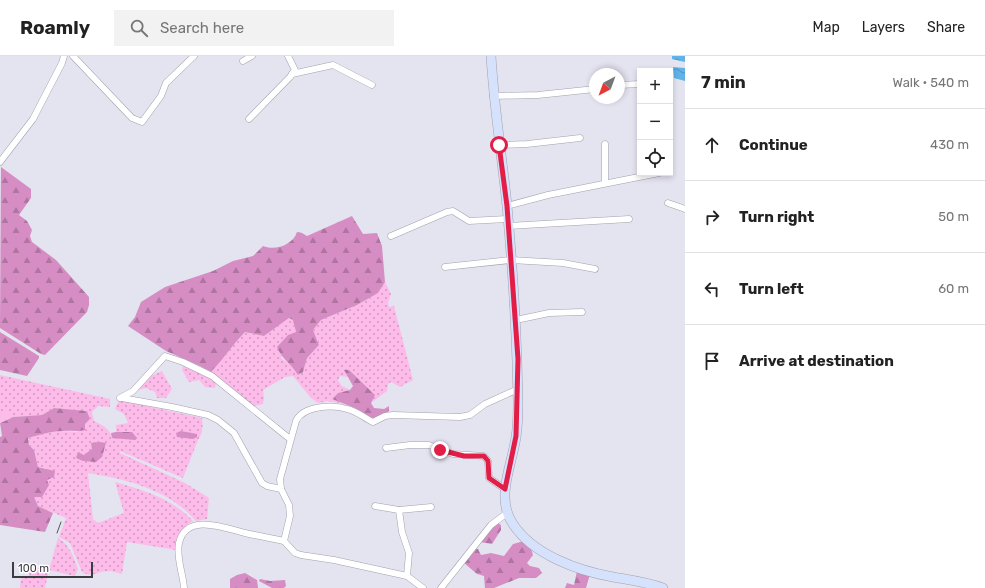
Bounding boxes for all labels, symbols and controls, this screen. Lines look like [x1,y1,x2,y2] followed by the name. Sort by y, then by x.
[114,10,394,46] search box
[20,16,90,39] text: Roamly
[128,17,150,39] icon: search
[160,19,244,37] text: Search here
[813,19,840,36] text: Map
[862,19,905,36] text: Layers
[927,19,965,36] text: Share
[589,68,625,104] north arrow
[637,68,673,176] map controls
[637,68,673,104] button: +
[701,72,746,92] text: 7 min
[893,75,969,90] text: Walk · 540 m
[637,104,673,140] button: −
[701,134,723,156] icon: ahead
[490,136,508,154] route start
[739,136,808,154] text: Continue
[930,137,969,152] text: 430 m
[637,140,673,176] button: locate
[701,206,723,228] icon: right
[739,208,814,226] text: Turn right
[938,209,969,224] text: 50 m
[701,278,723,300] icon: left
[739,280,804,298] text: Turn left
[938,281,969,296] text: 60 m
[701,350,723,372] icon: arrive
[739,352,894,370] text: Arrive at destination
[431,441,449,459] route end
[12,560,93,579] scale bar
[18,562,49,575] text: 100 m

